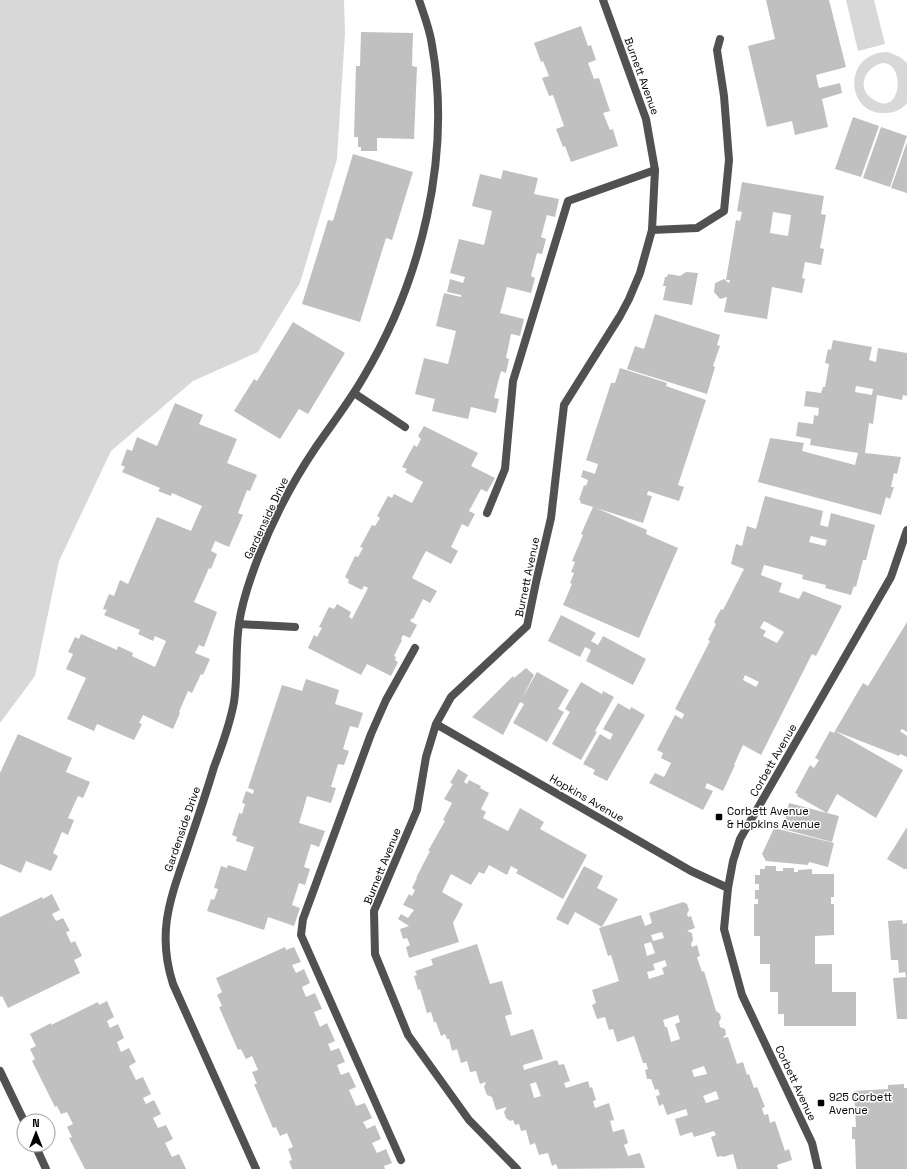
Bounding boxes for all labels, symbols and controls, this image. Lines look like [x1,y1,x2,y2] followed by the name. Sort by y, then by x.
[621,35,663,117] street label: Burnett Avenue
[241,475,291,561] street label: Gardenside Drive
[512,536,542,618] street label: Burnett Avenue
[747,721,799,799] street label: Corbett Avenue
[547,771,627,825] street label: Hopkins Avenue
[161,785,203,873] street label: Gardenside Drive
[727,804,820,831] place label: Corbett Avenue & Hopkins Avenue
[714,812,724,822] marker: Corbett Avenue & Hopkins Avenue
[360,826,404,906] street label: Burnett Avenue
[772,1043,820,1123] street label: Corbett Avenue
[829,1090,892,1117] place label: 925 Corbett Avenue
[816,1098,826,1108] marker: 925 Corbett Avenue
[16,1113,56,1153] north arrow
[32,1116,40,1130] text: N

